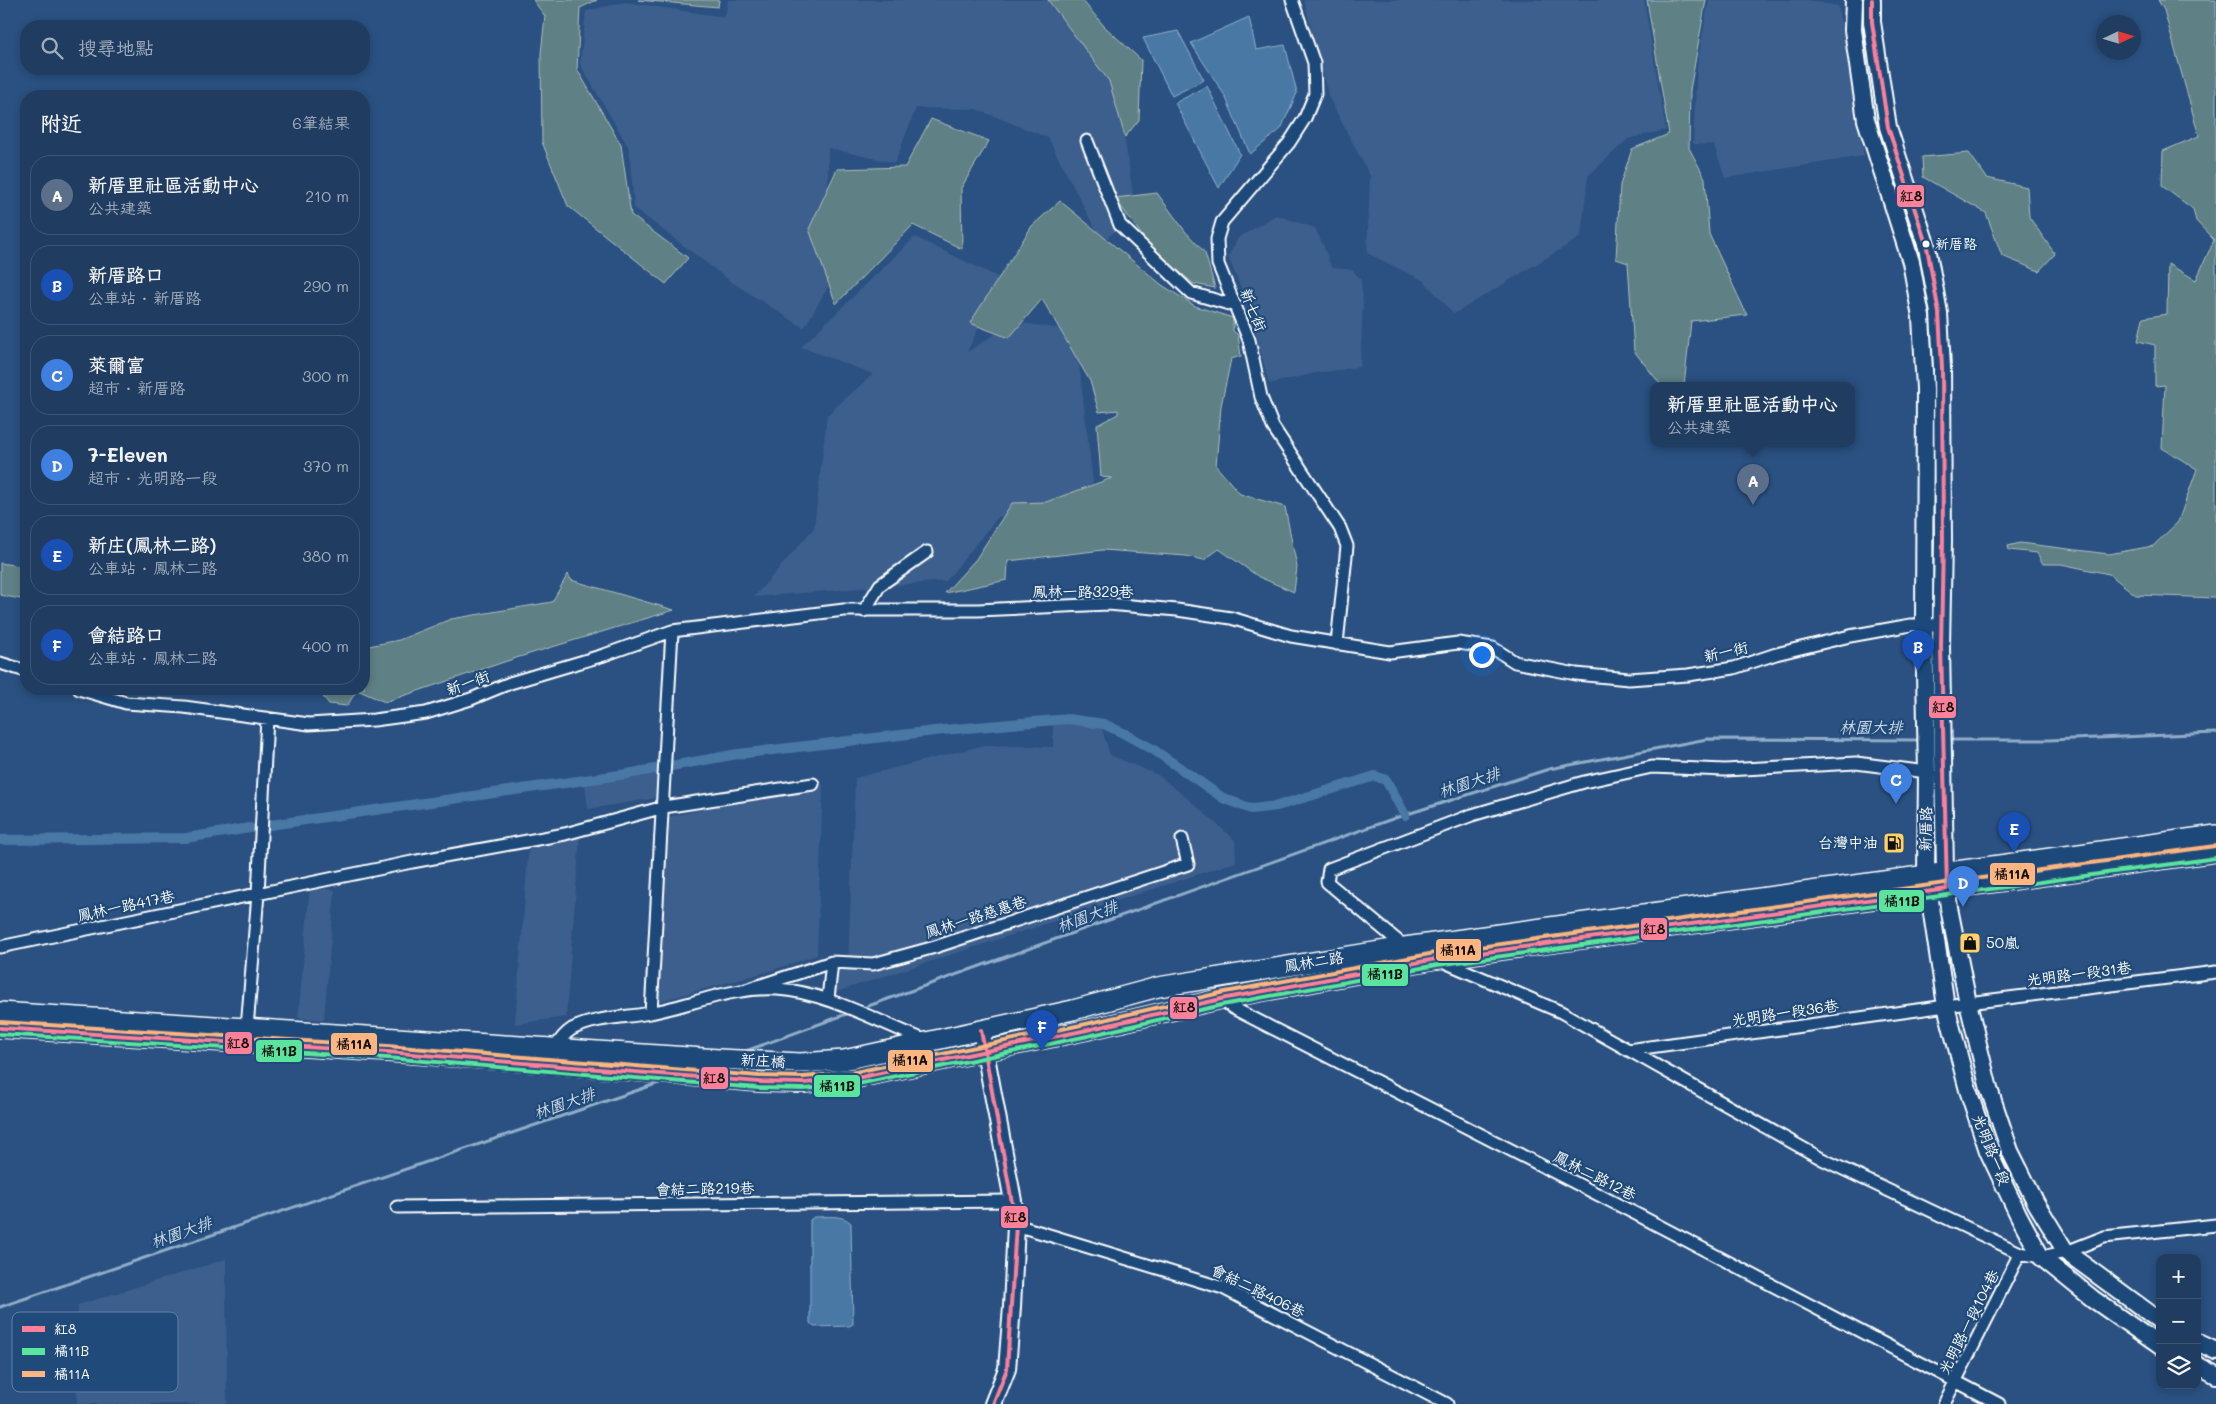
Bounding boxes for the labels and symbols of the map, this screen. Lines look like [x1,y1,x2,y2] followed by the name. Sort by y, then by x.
[2096,15,2141,60] north arrow
[1896,184,1925,208] line badge: 紅8
[1900,186,1923,205] text: 紅8
[1935,234,1977,253] place label: 新厝路
[1921,239,1931,249] marker: 新厝路
[1236,285,1272,334] street label: 新七街
[1737,464,1769,505] pin: A
[1032,581,1134,601] street label: 鳳林一路329巷
[1902,630,1934,671] pin: B
[1702,636,1750,666] street label: 新一街
[1469,642,1495,668] your location
[443,665,492,699] street label: 新一街
[1928,695,1957,719] line badge: 紅8
[1932,697,1955,716] text: 紅8
[1839,716,1905,737] water label: 林園大排
[1435,761,1504,801] water label: 林園大排
[1880,763,1912,804] pin: C
[1915,806,1935,852] street label: 新厝路
[1998,812,2030,853] pin: E
[1882,831,1906,855] fuel station icon: 台灣中油
[1818,832,1878,852] place label: 台灣中油
[1989,862,2036,886] line badge: 橘11A
[1994,864,2030,883] text: 橘11A
[1947,866,1979,907] pin: D
[75,885,176,925] street label: 鳳林一路417巷
[1878,889,1925,913] line badge: 橘11B
[923,890,1029,942] street label: 鳳林一路慈惠巷
[1884,891,1920,910] text: 橘11B
[1053,894,1122,936] water label: 林園大排
[1640,917,1668,941] line badge: 紅8
[1643,919,1666,938] text: 紅8
[1958,931,1982,955] shop icon: 50嵐
[1986,932,2019,952] place label: 50嵐
[1435,938,1482,962] line badge: 橘11A
[1440,940,1476,959] text: 橘11A
[1283,946,1345,976] street label: 鳳林二路
[2025,957,2132,989] street label: 光明路一段31巷
[1361,963,1409,987] line badge: 橘11B
[1367,964,1403,983] text: 橘11B
[1730,995,1840,1029] street label: 光明路一段36巷
[1169,996,1198,1020] line badge: 紅8
[1173,997,1196,1016] text: 紅8
[1026,1010,1058,1051] pin: F
[224,1031,253,1055] line badge: 紅8
[330,1032,378,1056] line badge: 橘11A
[227,1033,250,1052] text: 紅8
[336,1034,372,1053] text: 橘11A
[255,1039,303,1063] line badge: 橘11B
[261,1041,297,1060] text: 橘11B
[740,1049,786,1071] street label: 新庄橋
[887,1049,934,1073] line badge: 橘11A
[892,1050,928,1069] text: 橘11A
[700,1066,729,1090] line badge: 紅8
[703,1068,726,1087] text: 紅8
[813,1074,861,1098] line badge: 橘11B
[819,1076,855,1095] text: 橘11B
[530,1082,599,1123] water label: 林園大排
[1969,1111,2015,1188] street label: 光明路一段
[1551,1146,1640,1204] street label: 鳳林二路12巷
[655,1177,755,1199] street label: 會結二路219巷
[1000,1205,1029,1229] line badge: 紅8
[1004,1207,1027,1226] text: 紅8
[147,1211,216,1252] water label: 林園大排
[1208,1259,1309,1321] street label: 會結二路406巷
[1933,1266,2003,1377] street label: 光明路一段104巷
[12,1312,178,1392] legend
[54,1319,76,1338] text: 紅8
[54,1341,89,1360] text: 橘11B
[54,1364,90,1383] text: 橘11A

